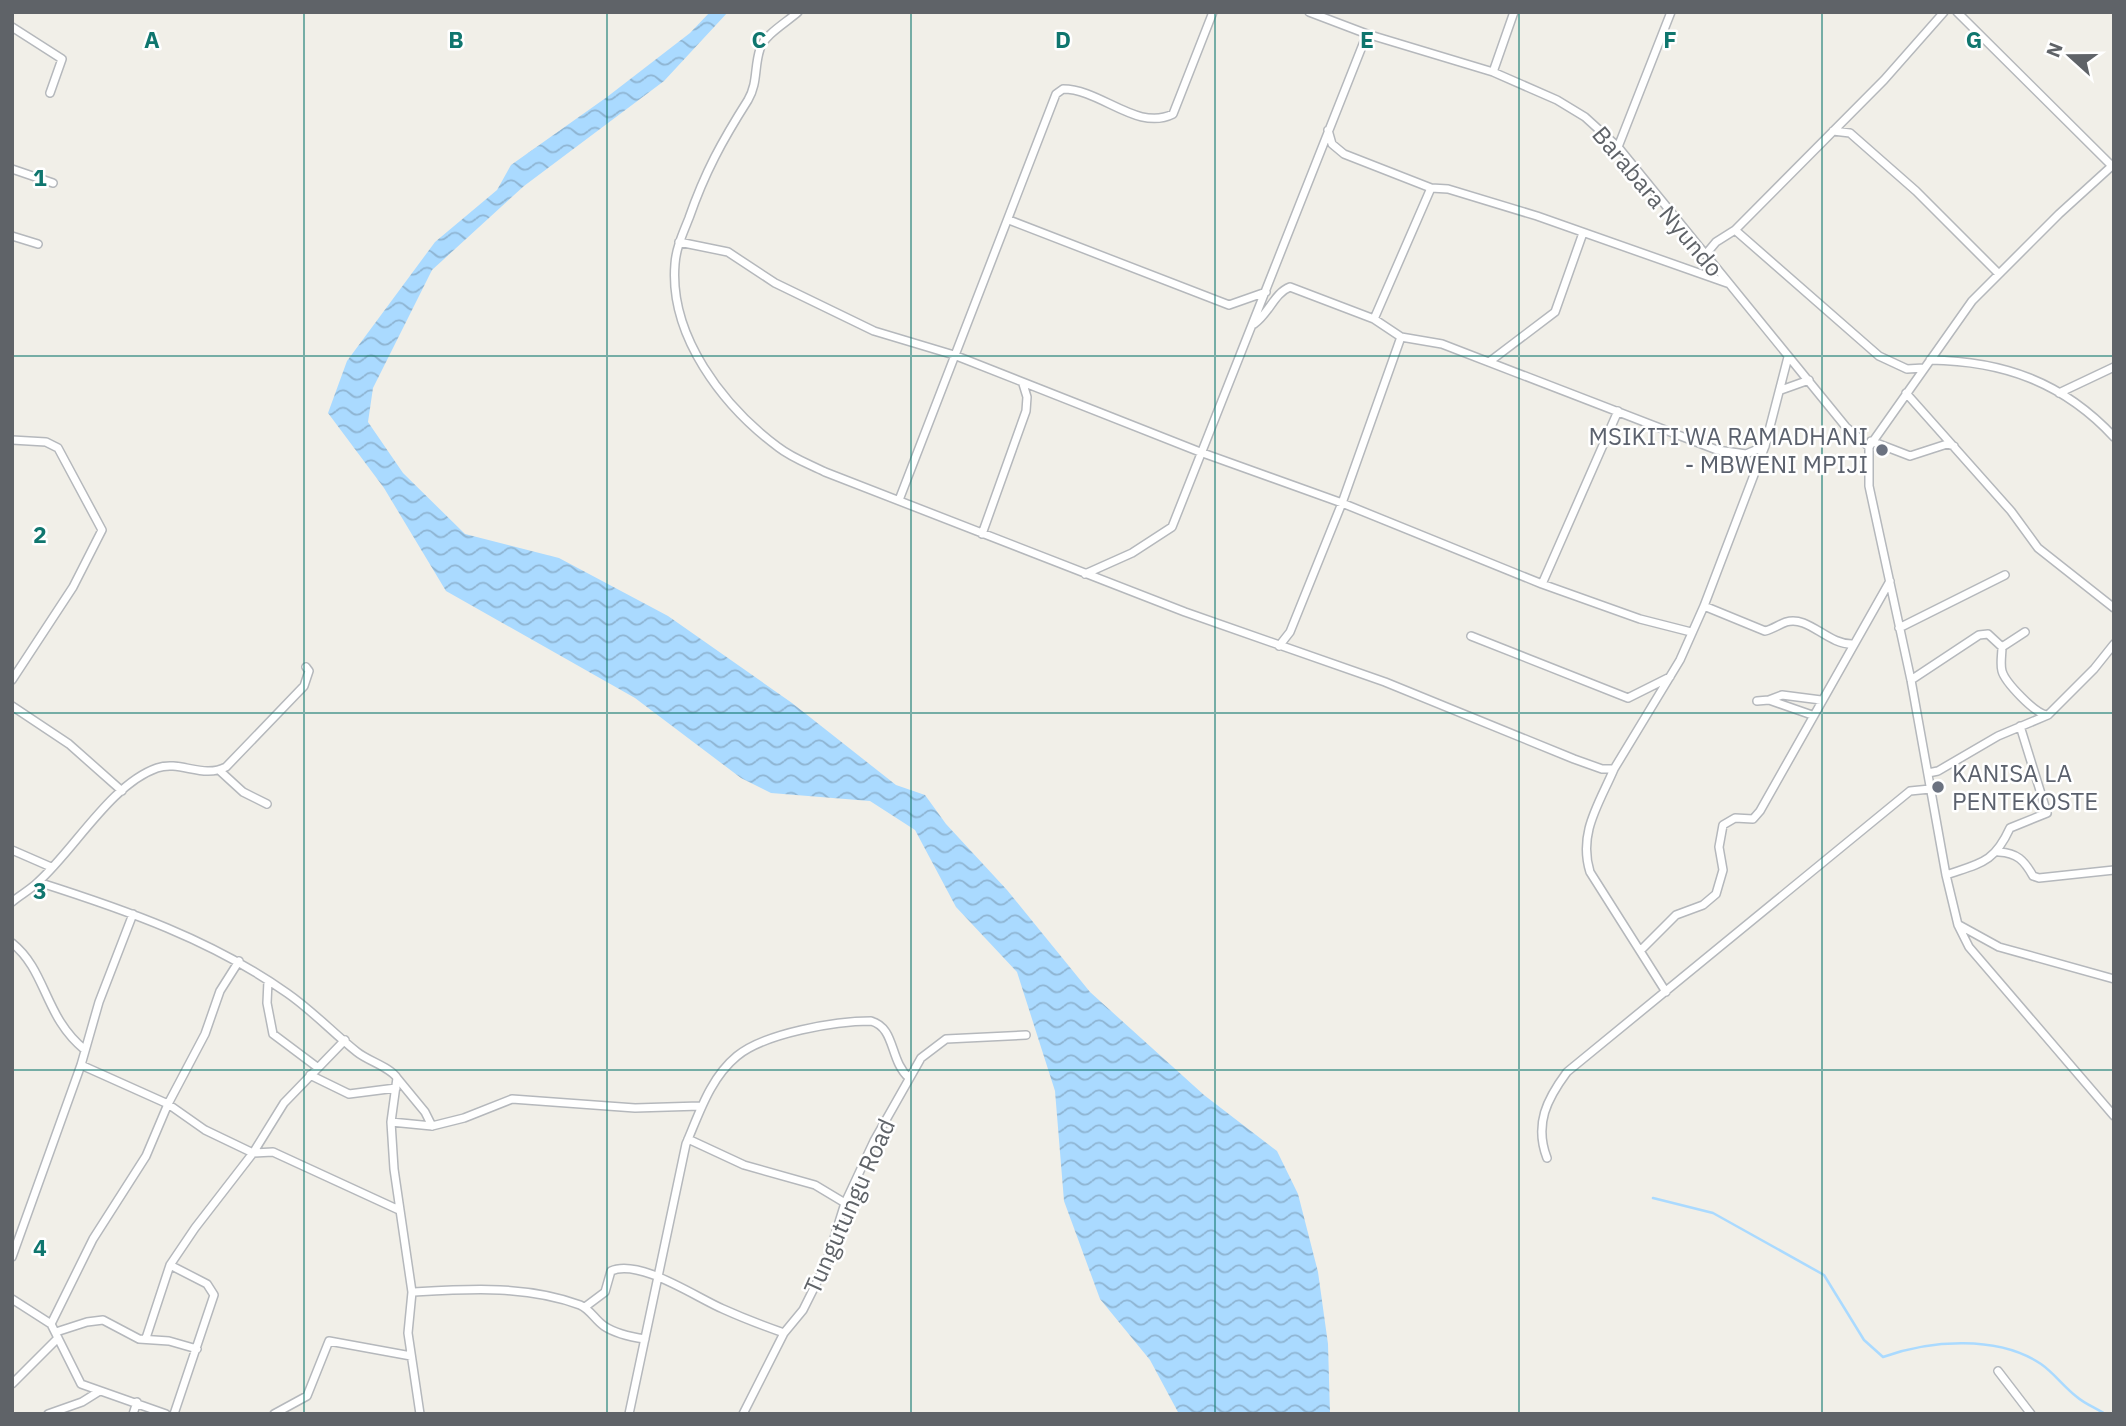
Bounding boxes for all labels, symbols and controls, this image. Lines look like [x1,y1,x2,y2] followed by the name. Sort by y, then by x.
[2035,21,2105,91] north arrow
[144,24,160,54] text: A
[448,24,464,54] text: B
[752,24,767,54] text: C
[1055,24,1071,54] text: D
[1360,24,1374,54] text: E
[1663,24,1677,54] text: F
[1966,24,1982,54] text: G
[2040,39,2068,61] text: N
[1585,119,1731,283] street label: Barabara Nyundo
[33,162,47,192] text: 1
[1589,420,1868,480] place label: MSIKITI WA RAMADHANI - MBWENI MPIJI
[1874,442,1890,458] marker: MSIKITI WA RAMADHANI - MBWENI MPIJI
[33,519,47,549] text: 2
[1952,757,2098,817] place label: KANISA LA PENTEKOSTE
[1930,779,1946,795] marker: KANISA LA PENTEKOSTE
[33,875,47,905] text: 3
[796,1113,902,1299] street label: Tungutungu Road
[33,1232,47,1262] text: 4

